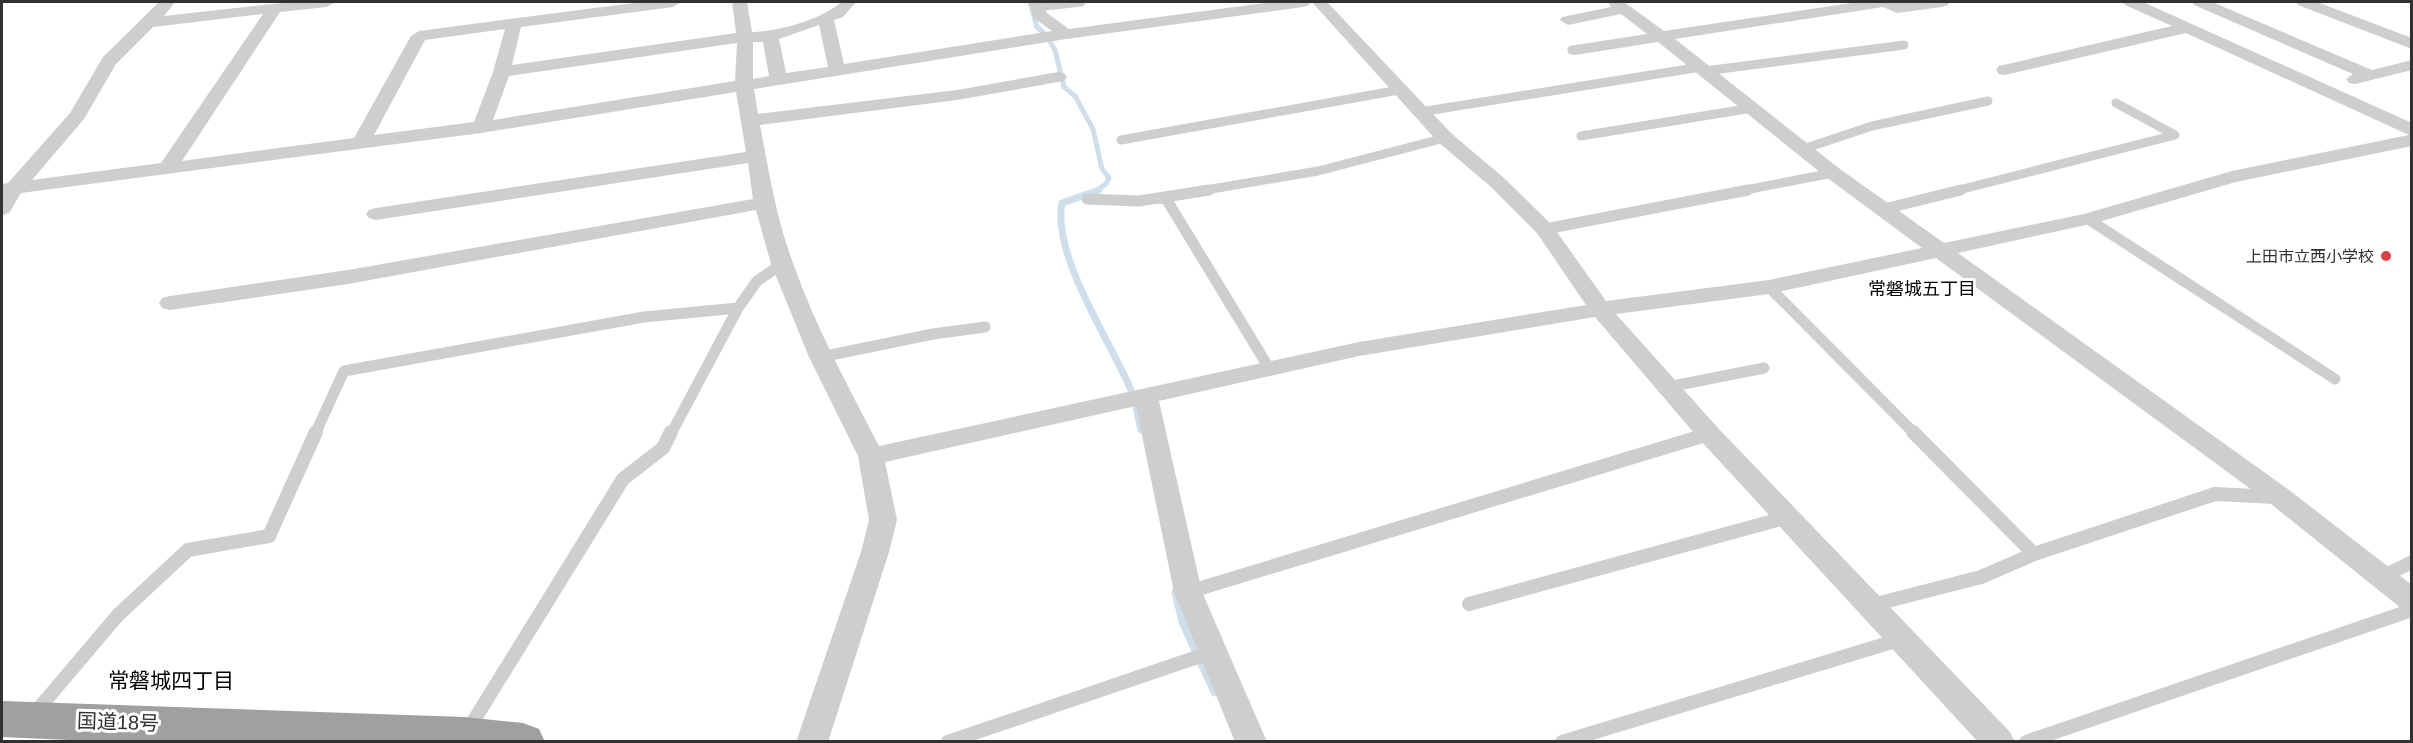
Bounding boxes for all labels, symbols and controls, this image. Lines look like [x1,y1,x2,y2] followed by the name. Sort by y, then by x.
[2246,248,2374,265] place label: 上田市立西小学校
[2379,249,2393,263] marker: 上田市立西小学校
[1868,279,1976,299] district label: 常磐城五丁目
[108,669,234,692] district label: 常磐城四丁目
[77,710,159,734] street label: 国道18号

